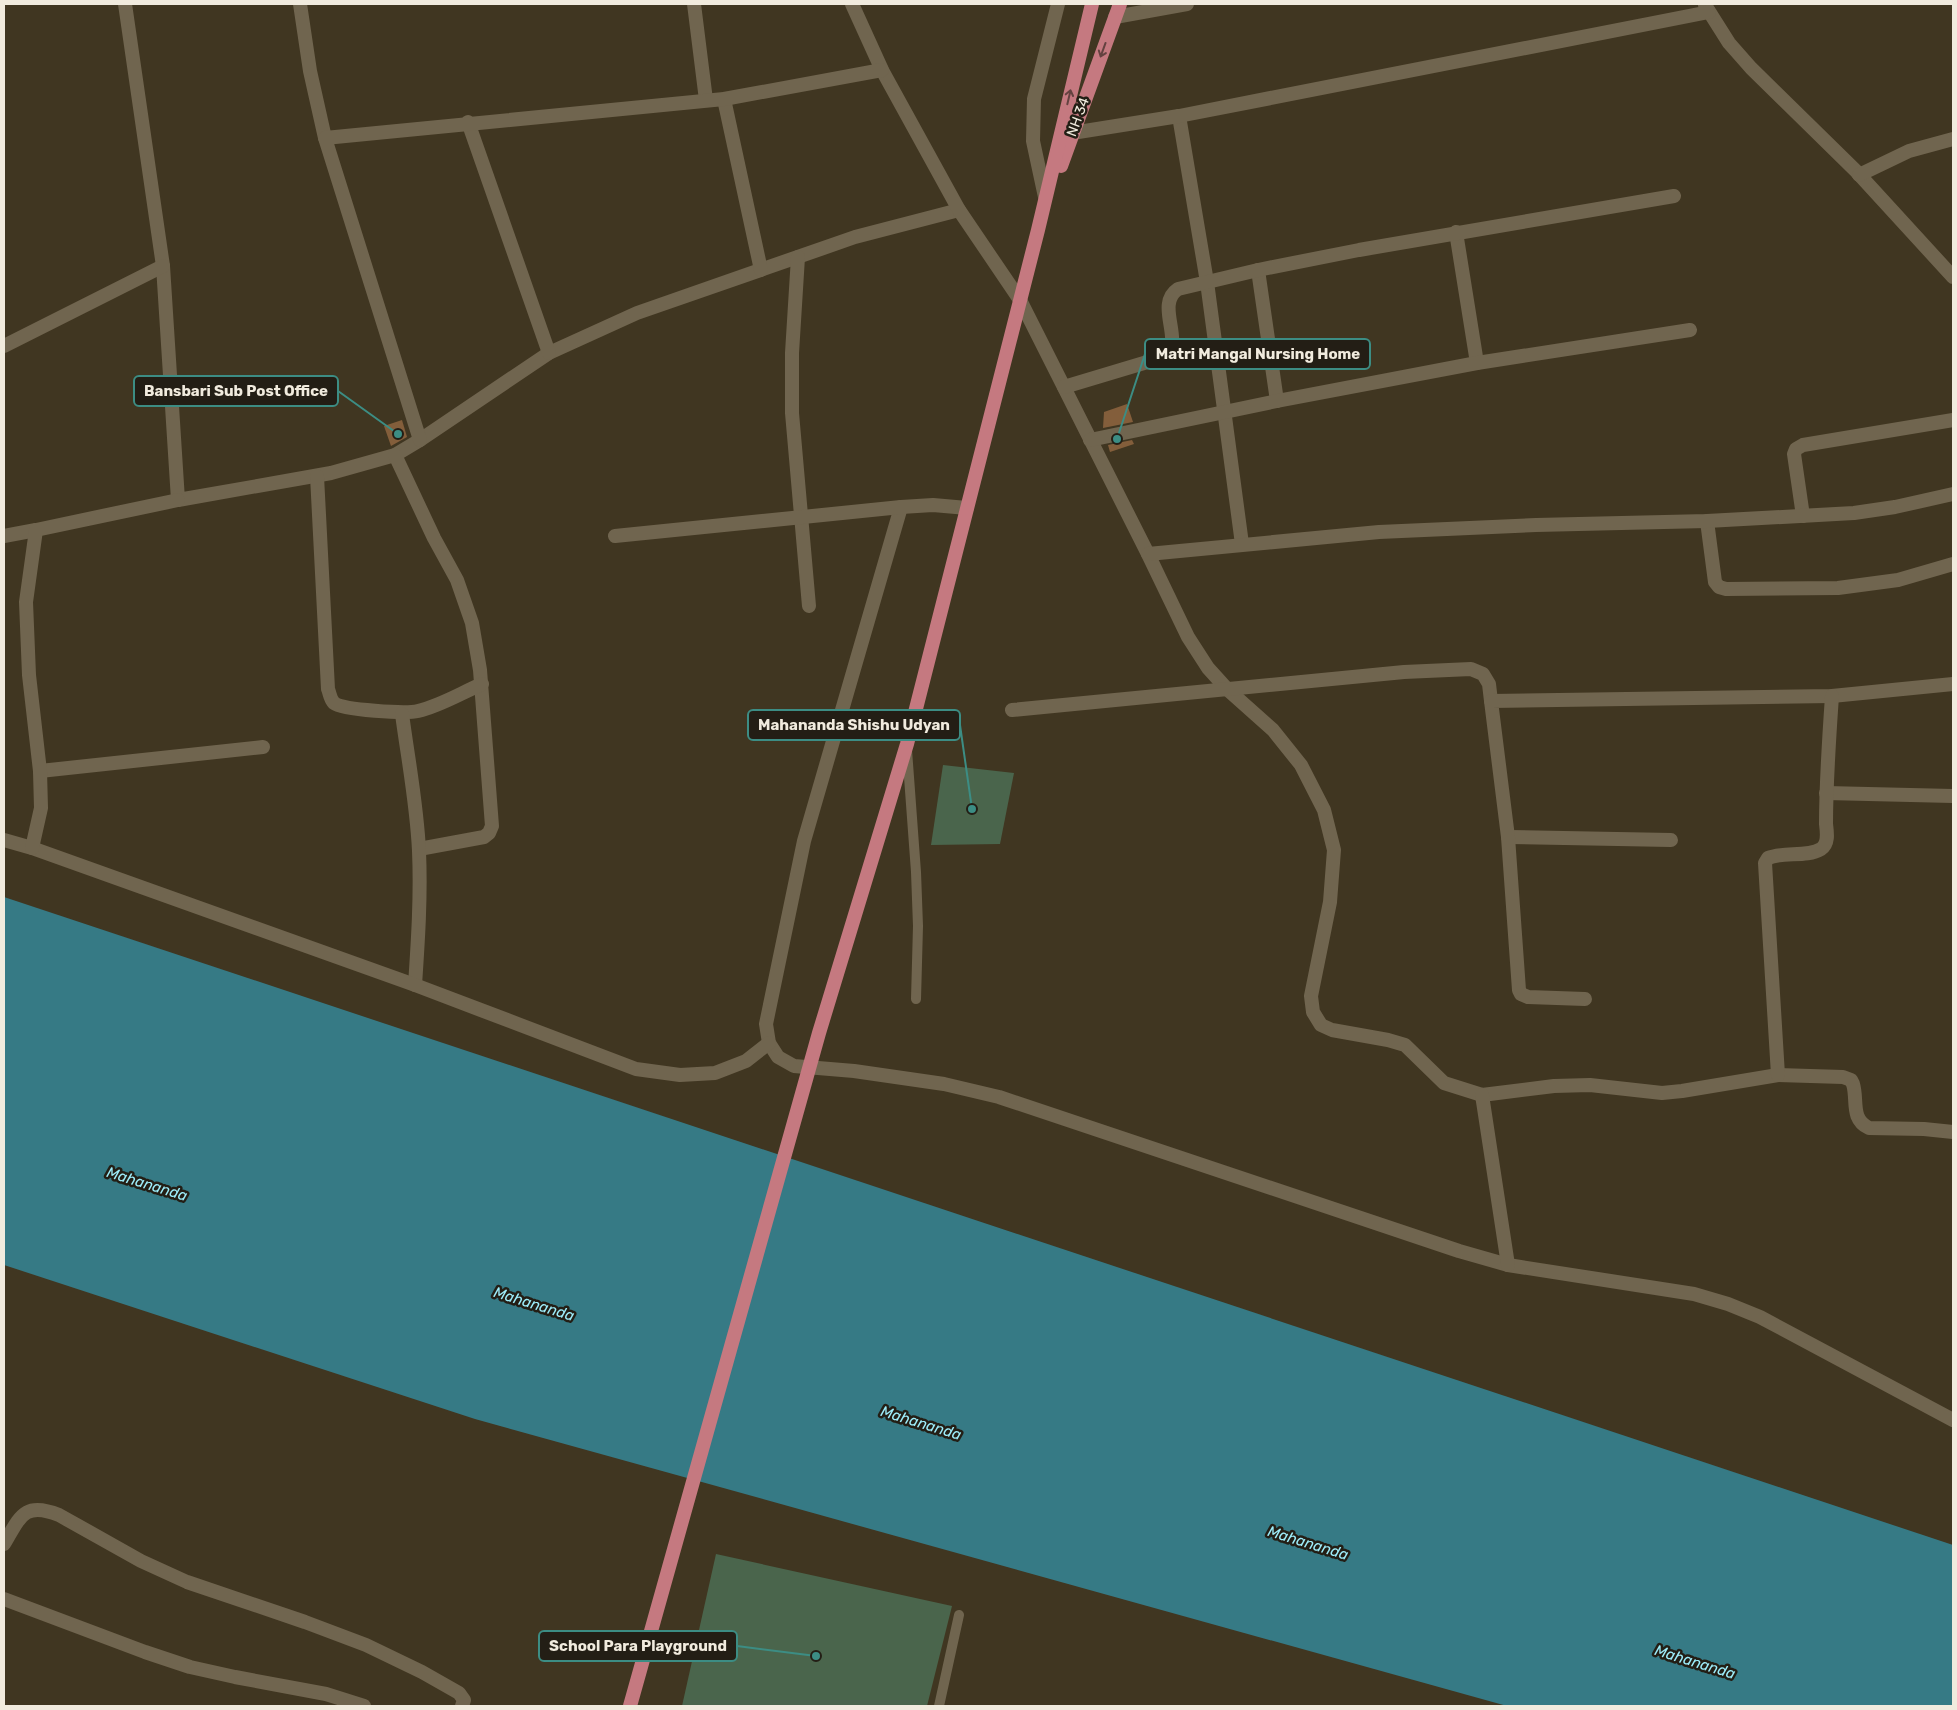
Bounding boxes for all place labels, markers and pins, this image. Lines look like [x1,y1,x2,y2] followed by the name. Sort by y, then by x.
[1145,339,1370,369] callout: Matri Mangal Nursing Home
[134,376,338,406] callout: Bansbari Sub Post Office
[748,710,960,740] callout: Mahananda Shishu Udyan
[539,1631,737,1661] callout: School Para Playground

